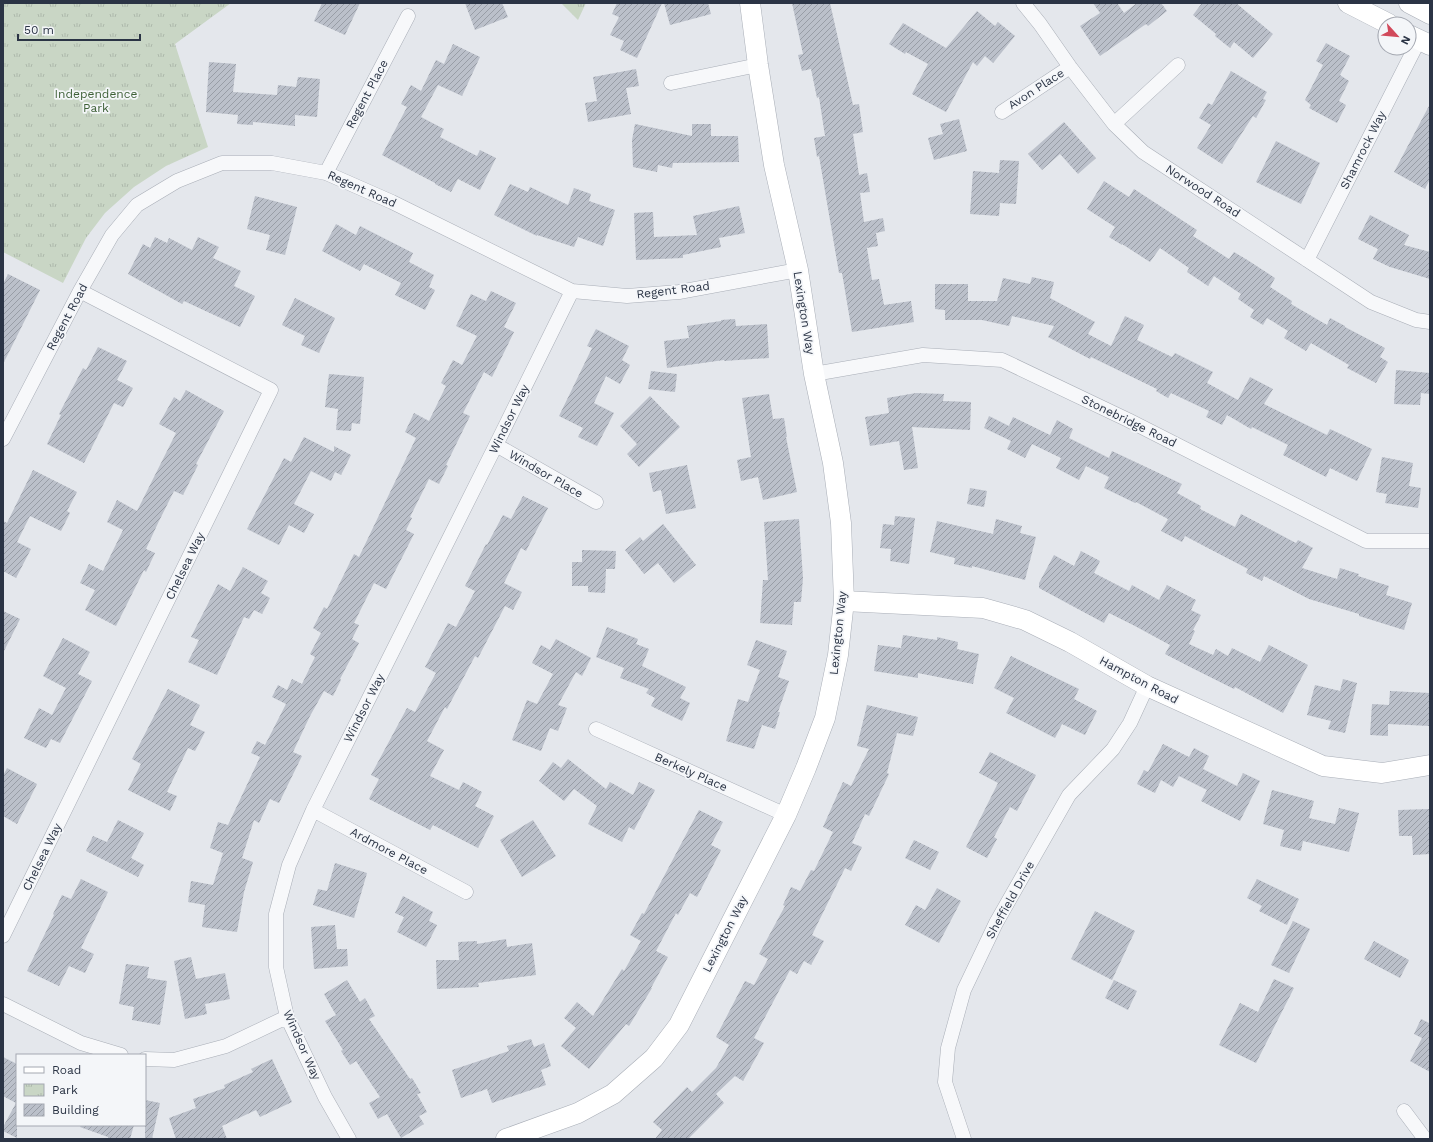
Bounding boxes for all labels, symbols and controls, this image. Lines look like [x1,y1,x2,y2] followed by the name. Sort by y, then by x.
[18,16,140,42] scale bar
[1377,16,1417,56] north arrow
[24,23,54,37] text: 50 m
[1398,34,1413,47] text: N
[343,57,391,131] street label: Regent Place
[1005,66,1067,112] street label: Avon Place
[55,87,137,115] park label: Independence Park
[1337,108,1389,191] street label: Shamrock Way
[1163,162,1243,220] street label: Norwood Road
[325,168,399,210] street label: Regent Road
[790,270,818,356] street label: Lexington Way
[636,279,710,301] street label: Regent Road
[44,281,90,353] street label: Regent Road
[486,381,532,456] street label: Windsor Way
[1079,392,1179,450] street label: Stonebridge Road
[506,447,586,501] street label: Windsor Place
[163,529,208,602] street label: Chelsea Way
[827,590,849,676] street label: Lexington Way
[1097,653,1181,707] street label: Hampton Road
[341,671,388,745] street label: Windsor Way
[653,750,730,794] street label: Berkely Place
[20,820,65,893] street label: Chelsea Way
[348,825,430,877] street label: Ardmore Place
[983,859,1037,941] street label: Sheffield Drive
[700,893,751,975] street label: Lexington Way
[280,1008,324,1083] street label: Windsor Way
[16,1054,146,1126] legend
[52,1063,81,1077] text: Road
[52,1083,78,1097] text: Park
[52,1103,99,1117] text: Building

